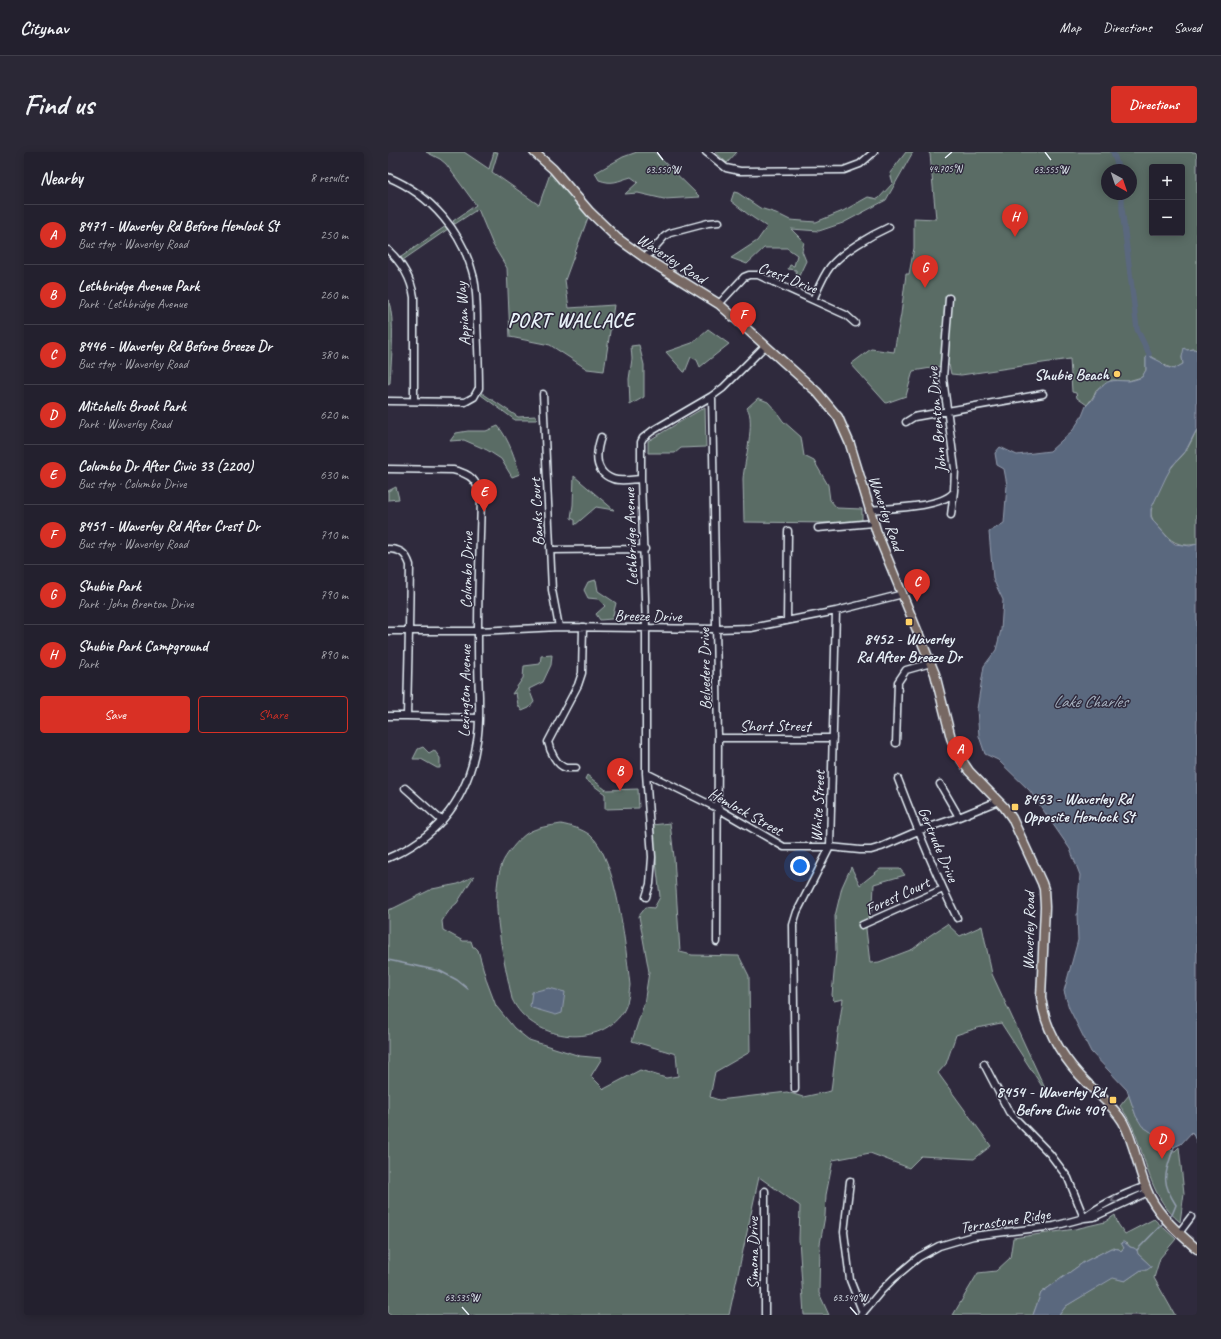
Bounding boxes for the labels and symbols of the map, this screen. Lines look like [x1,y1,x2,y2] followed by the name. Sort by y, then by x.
[928,162,964,175] text: 44.705°N
[646,163,682,176] text: 63.550°W
[1034,163,1070,176] text: 63.555°W
[1101,164,1137,200] north arrow
[1002,204,1028,237] pin: H
[633,229,712,290] street label: Waverley Road
[912,255,938,288] pin: G
[755,258,822,299] street label: Crest Drive
[451,280,475,347] street label: Appian Way
[730,302,756,335] pin: F
[508,308,637,333] district label: PORT WALLACE
[922,364,952,475] street label: John Brenton Drive
[1034,365,1110,385] place label: Shubie Beach
[1112,369,1122,379] marker: Shubie Beach
[864,473,909,556] street label: Waverley Road
[525,476,549,546] street label: Banks Court
[471,479,497,512] pin: E
[619,486,643,586] street label: Lethbridge Avenue
[456,530,478,609] street label: Columbo Drive
[904,569,930,602] pin: C
[614,605,684,627] street label: Breeze Drive
[904,617,914,627] marker: 8452 - Waverley Rd After Breeze Dr
[694,626,716,710] street label: Belvedere Drive
[856,629,964,667] place label: 8452 - Waverley Rd After Breeze Dr
[454,643,476,737] street label: Lexington Avenue
[1053,691,1130,712] water label: Lake Charles
[740,716,813,736] street label: Short Street
[947,736,973,769] pin: A
[607,758,633,791] pin: B
[806,768,830,842] street label: White Street
[705,783,788,841] street label: Hemlock Street
[1023,789,1137,827] place label: 8453 - Waverley Rd Opposite Hemlock St
[1010,802,1020,812] marker: 8453 - Waverley Rd Opposite Hemlock St
[913,804,964,887] street label: Gertrude Drive
[790,856,810,876] your location
[862,872,934,919] street label: Forest Court
[1018,889,1040,970] street label: Waverley Road
[996,1082,1108,1120] place label: 8454 - Waverley Rd Before Civic 409
[1108,1095,1118,1105] marker: 8454 - Waverley Rd Before Civic 409
[1149,1126,1175,1159] pin: D
[1110,1195,1118,1203] one-way arrow
[959,1204,1053,1238] street label: Terrastone Ridge
[743,1215,763,1289] street label: Simona Drive
[445,1291,481,1304] text: 63.535°W
[833,1291,869,1304] text: 63.540°W

